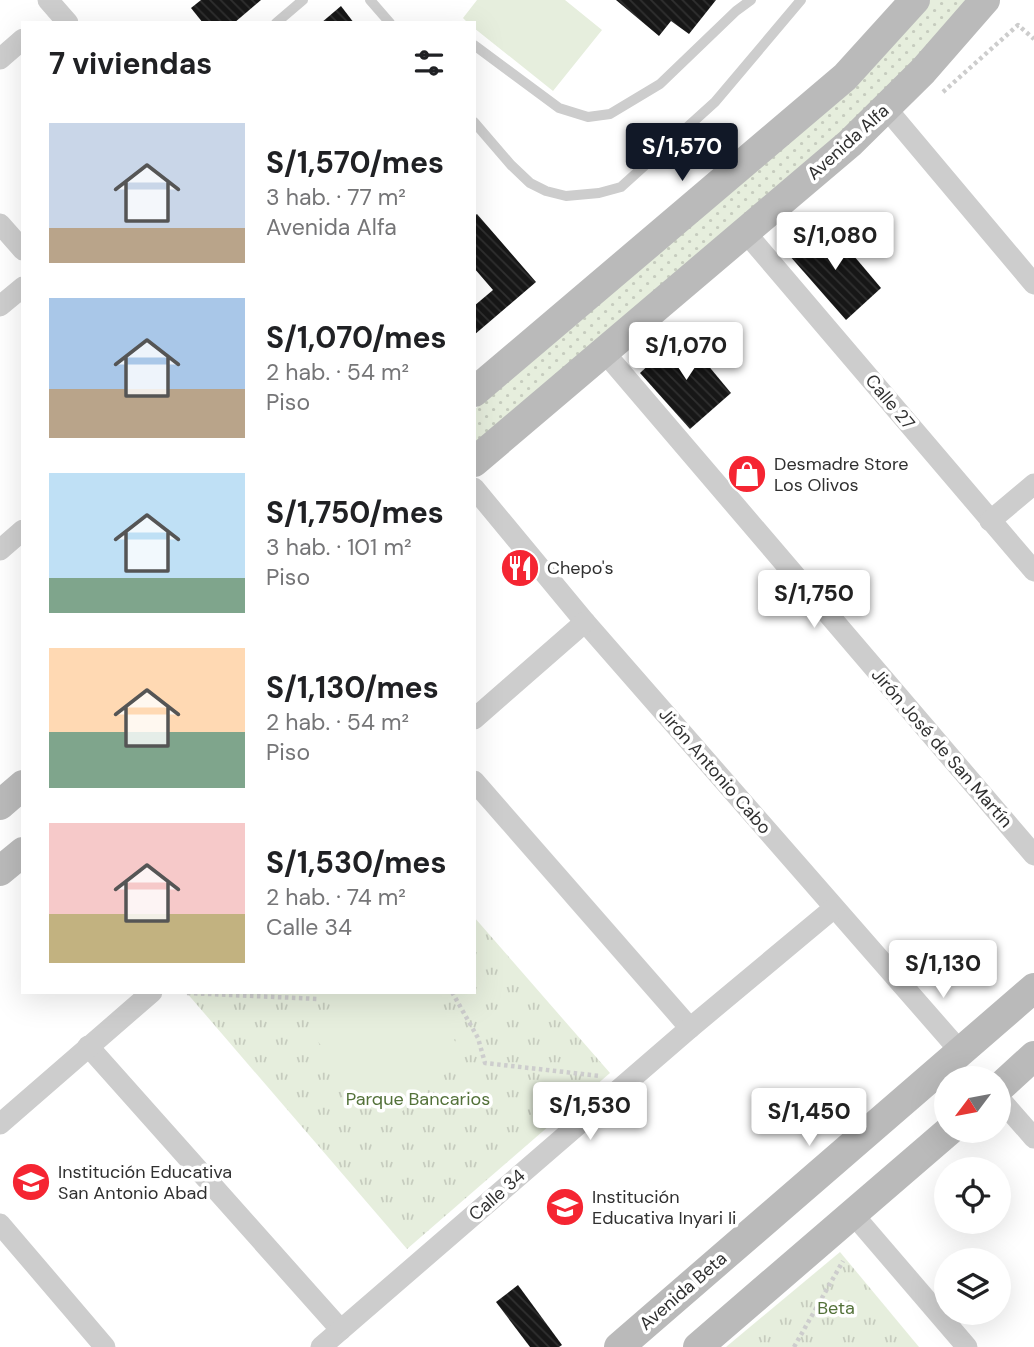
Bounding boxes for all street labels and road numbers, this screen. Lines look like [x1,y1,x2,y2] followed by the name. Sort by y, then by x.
[802,99,894,185] street label: Avenida Alfa
[860,369,920,435] street label: Calle 27
[866,663,1018,833] street label: Jirón José de San Martín
[653,703,777,839] street label: Jirón Antonio Cabo
[464,1164,530,1226] street label: Calle 34
[634,1246,732,1336] street label: Avenida Beta

